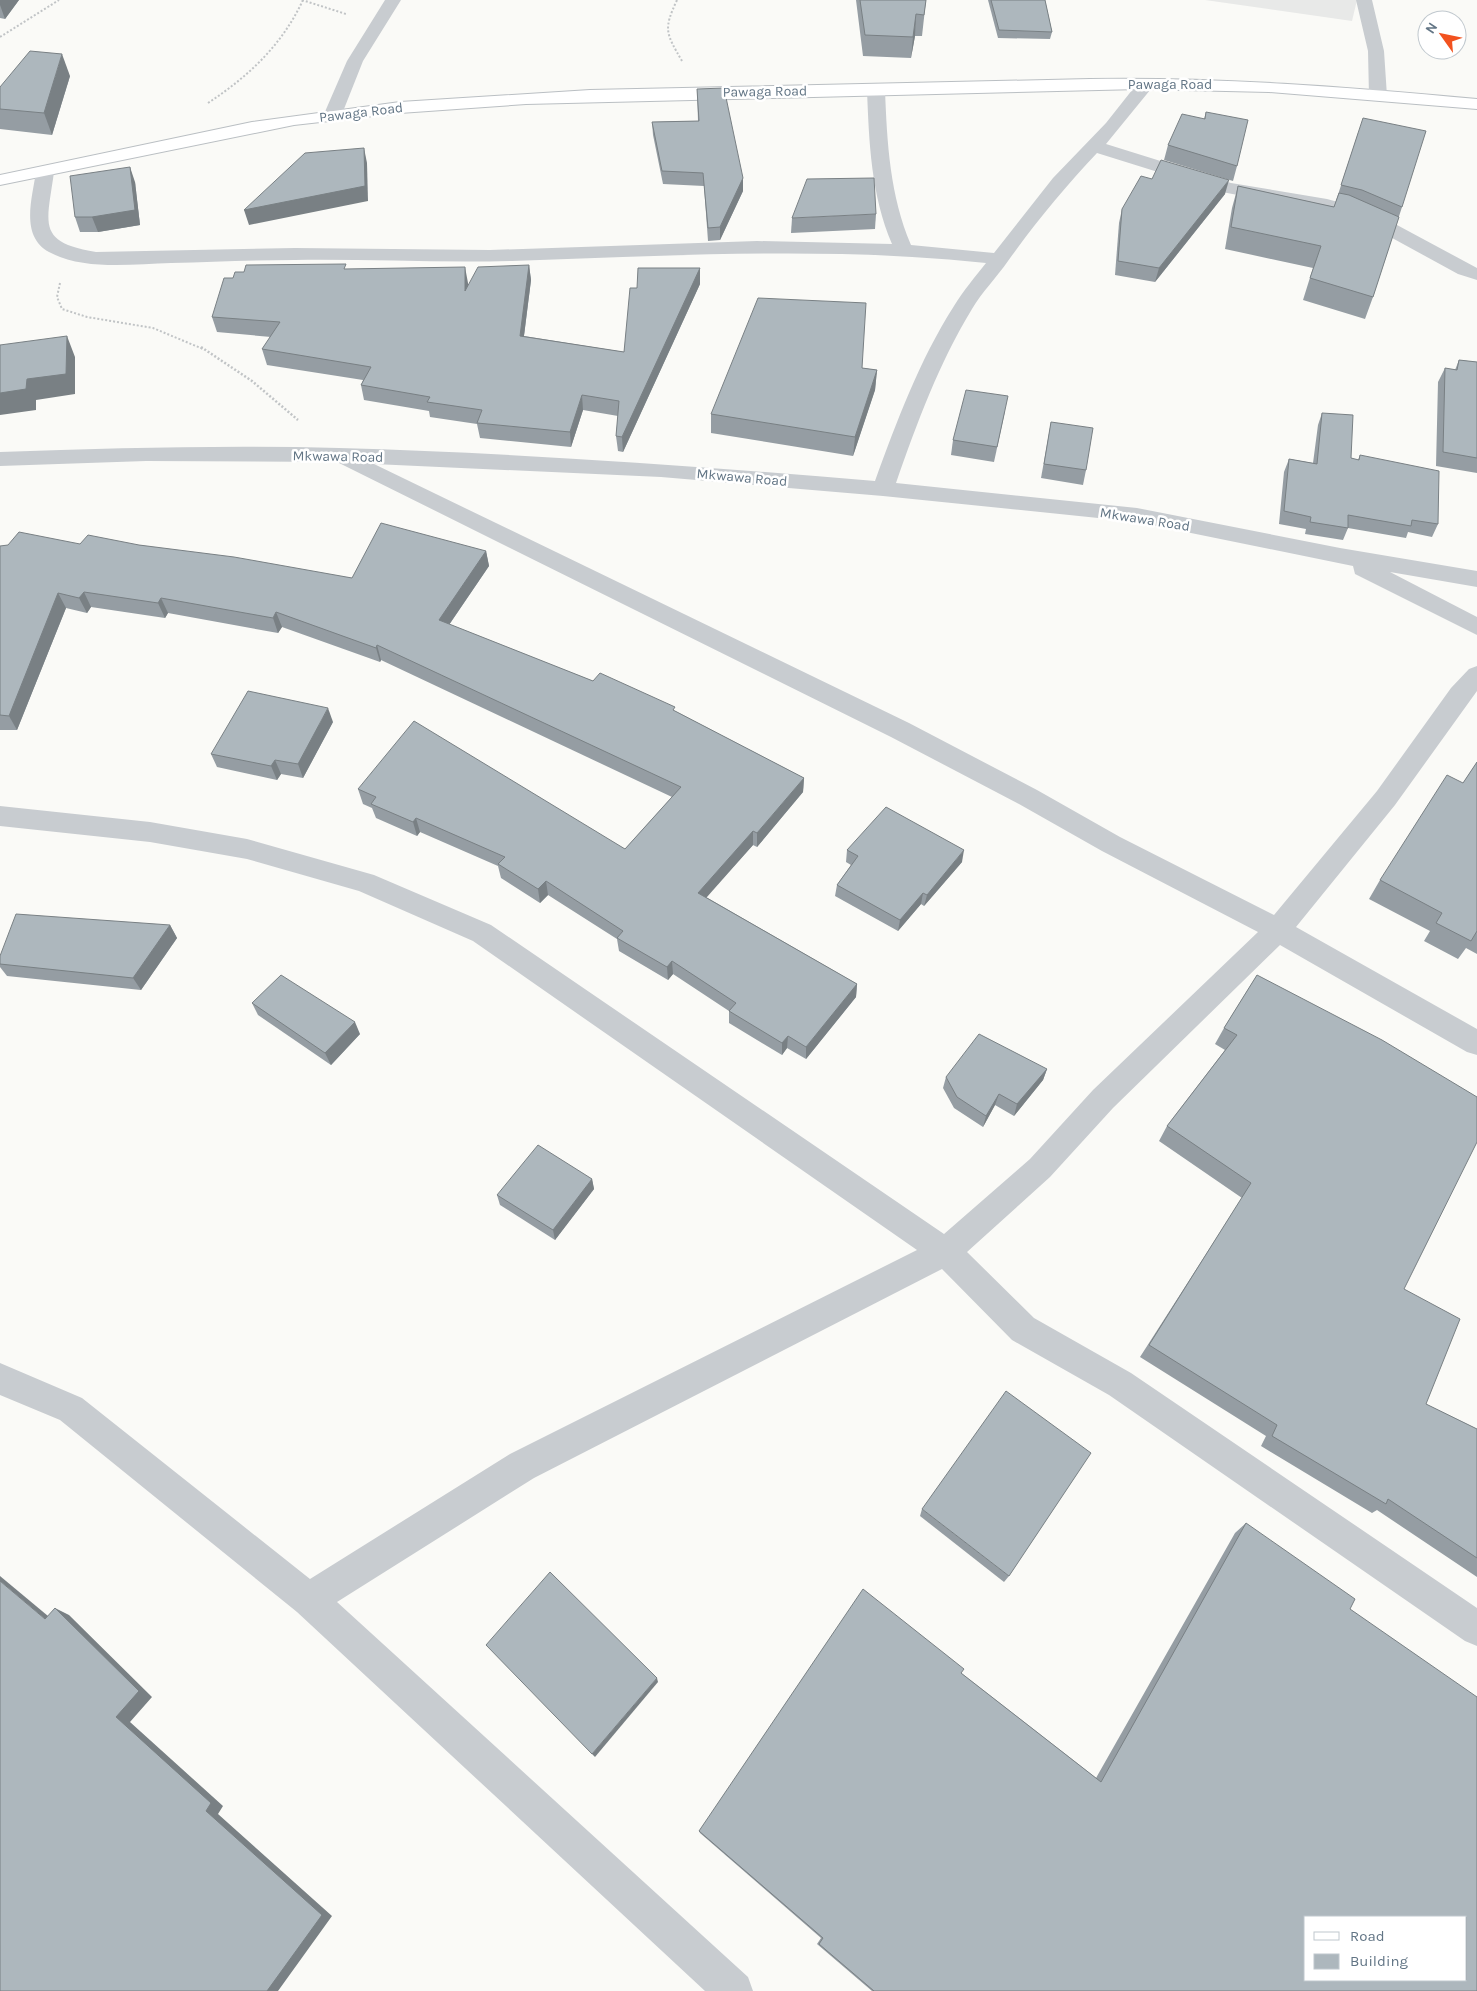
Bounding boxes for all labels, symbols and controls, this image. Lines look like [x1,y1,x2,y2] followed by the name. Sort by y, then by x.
[1417,10,1467,60] north arrow
[1422,19,1441,37] text: N
[1128,76,1212,93] street label: Pawaga Road
[723,82,807,101] street label: Pawaga Road
[318,99,404,126] street label: Pawaga Road
[292,447,384,466] street label: Mkwawa Road
[696,465,788,490] street label: Mkwawa Road
[1099,504,1191,535] street label: Mkwawa Road
[1304,1916,1467,1981] legend
[1350,1927,1385,1945] text: Road
[1350,1952,1408,1970] text: Building

